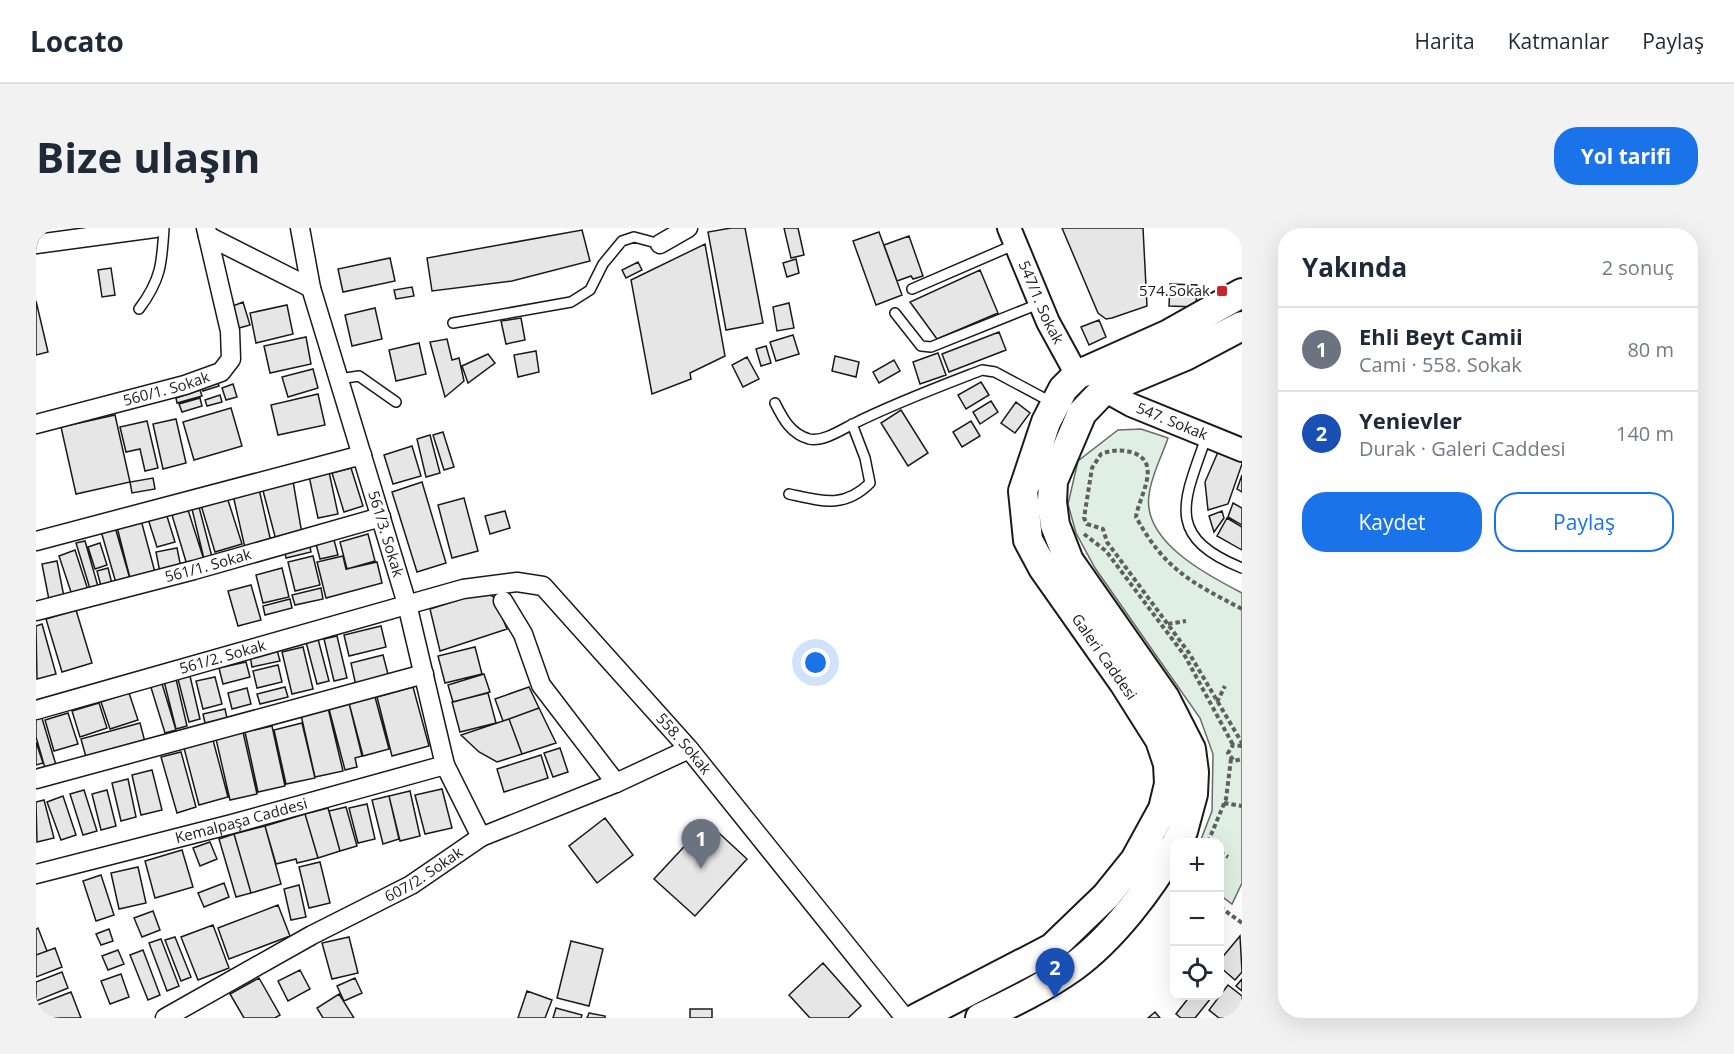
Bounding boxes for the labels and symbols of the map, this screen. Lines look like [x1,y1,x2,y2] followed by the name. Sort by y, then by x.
[1015,257,1069,347] street label: 547/1. Sokak
[1139,280,1210,300] place label: 574.Sokak
[1215,284,1229,298] marker: 574.Sokak
[121,366,212,410] street label: 560/1. Sokak
[1134,397,1211,444] street label: 547. Sokak
[364,488,409,579] street label: 561/3. Sokak
[162,543,254,586] street label: 561/1. Sokak
[1068,609,1142,703] street label: Galeri Caddesi
[177,634,268,678] street label: 561/2. Sokak
[801,648,830,677] your location
[652,708,716,778] street label: 558. Sokak
[173,793,309,847] street label: Kemalpaşa Caddesi
[682,820,720,869] pin: 1
[381,841,466,906] street label: 607/2. Sokak
[1036,948,1074,998] pin: 2

